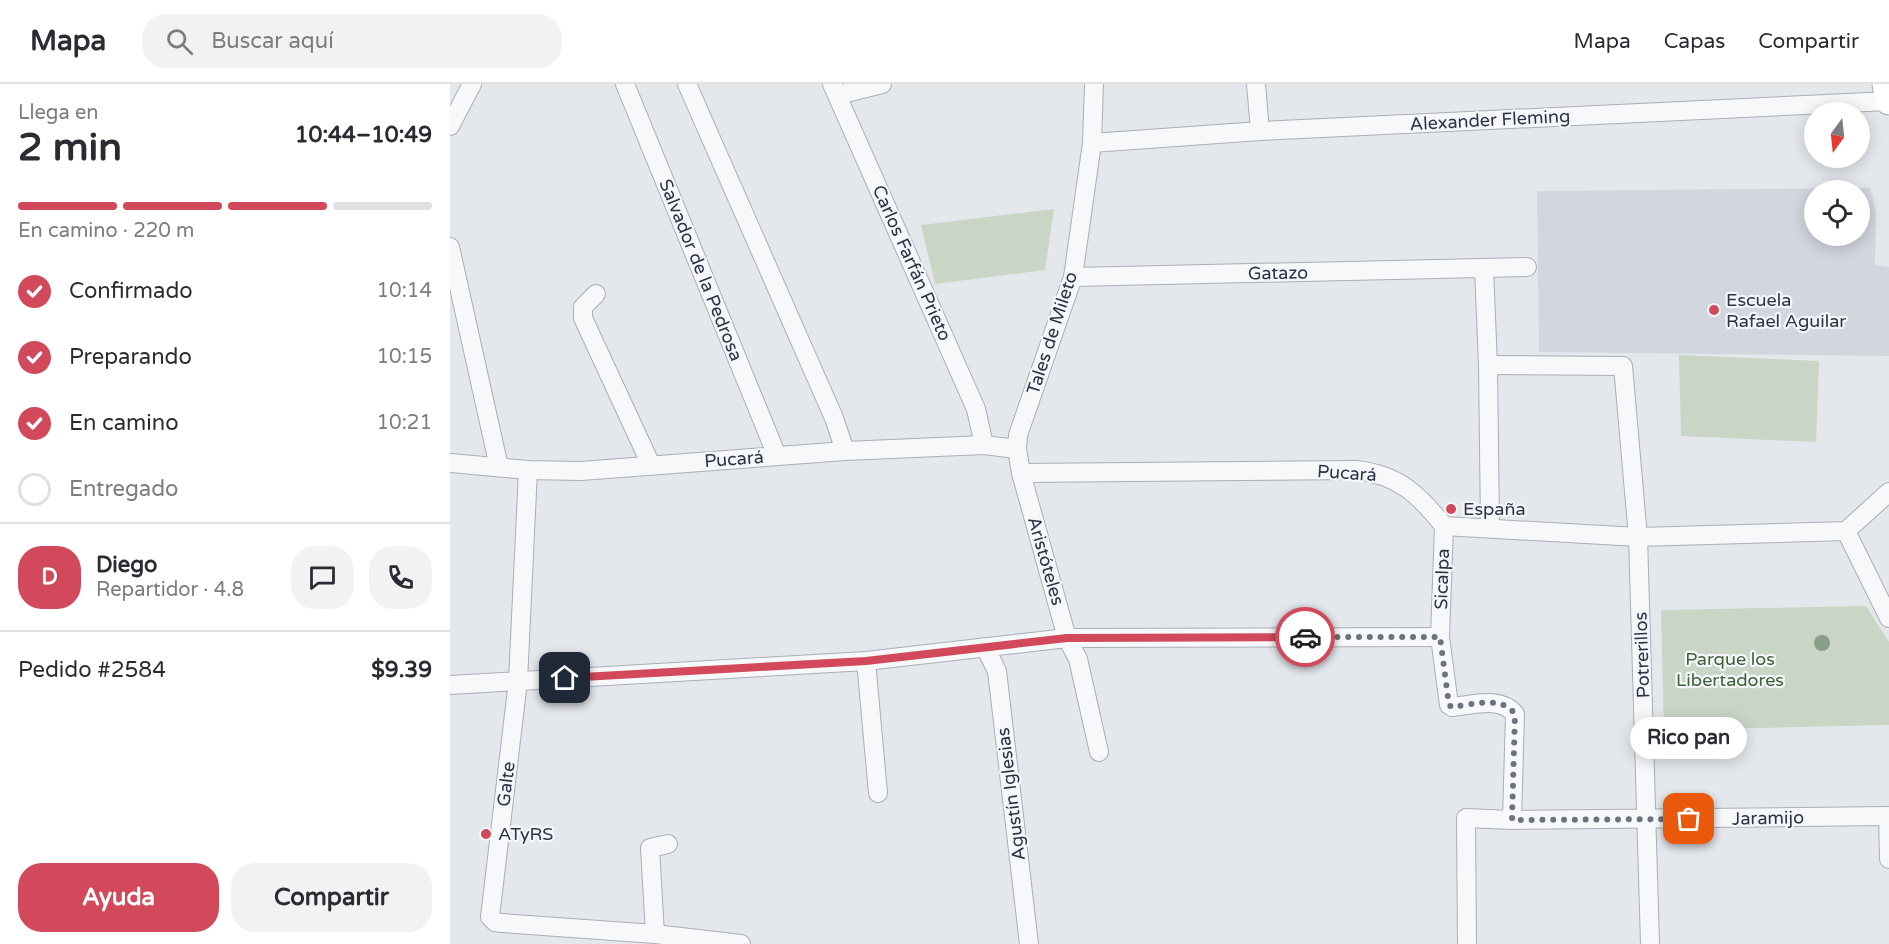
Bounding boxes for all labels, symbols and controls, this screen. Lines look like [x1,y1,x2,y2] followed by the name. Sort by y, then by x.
[142,14,562,68] search box
[30,24,106,58] text: Mapa
[163,25,196,58] icon: search
[211,28,334,54] text: Buscar aquí
[1574,29,1631,54] text: Mapa
[1664,29,1725,54] text: Capas
[1758,29,1859,54] text: Compartir
[18,101,98,125] text: Llega en
[1804,102,1870,168] north arrow
[1804,102,1870,246] map controls
[1409,105,1571,135] street label: Alexander Fleming
[295,122,432,148] text: 10:44–10:49
[18,124,122,171] text: 2 min
[654,176,748,364] street label: Salvador de la Pedrosa
[1804,180,1870,246] button: locate
[868,182,956,344] street label: Carlos Farfán Prieto
[18,219,194,243] text: En camino · 220 m
[1248,261,1308,285] street label: Gatazo
[1022,269,1082,397] street label: Tales de Mileto
[18,275,51,308] icon: check
[69,278,193,304] text: Confirmado
[377,279,432,303] text: 10:14
[1726,289,1846,332] place label: Escuela Rafael Aguilar
[1707,303,1721,317] marker: Escuela Rafael Aguilar
[18,341,51,374] icon: check
[69,344,192,370] text: Preparando
[377,345,432,369] text: 10:15
[18,407,51,440] icon: check
[69,410,179,436] text: En camino
[377,411,432,435] text: 10:21
[703,446,765,472] street label: Pucará
[1316,460,1378,486] street label: Pucará
[69,476,178,502] text: Entregado
[1463,498,1526,520] place label: España
[1444,502,1458,516] marker: España
[1023,514,1069,608] street label: Aristóteles
[291,546,354,609] button: chat
[369,546,432,609] button: phone
[1430,548,1454,610] street label: Sicalpa
[96,552,158,578] text: Diego
[41,564,58,590] text: D
[96,578,244,602] text: Repartidor · 4.8
[1275,607,1335,667] courier
[1630,611,1654,699] street label: Potrerillos
[1289,621,1322,654] icon: car
[1676,648,1784,691] park label: Parque los Libertadores
[539,652,590,703] pin
[18,657,166,683] text: Pedido #2584
[371,657,432,683] text: $9.39
[548,661,581,694] icon: home
[1630,717,1748,759] callout: Rico pan
[992,726,1030,862] street label: Agustín Iglesias
[1647,726,1730,750] text: Rico pan
[492,760,520,808] street label: Galte
[1663,793,1714,844] pin
[1672,802,1705,835] icon: bag
[1732,806,1804,830] street label: Jaramijo
[498,823,553,845] place label: ATyRS
[479,827,493,841] marker: ATyRS
[18,863,219,932] button: Ayuda
[231,863,432,932] button: Compartir

